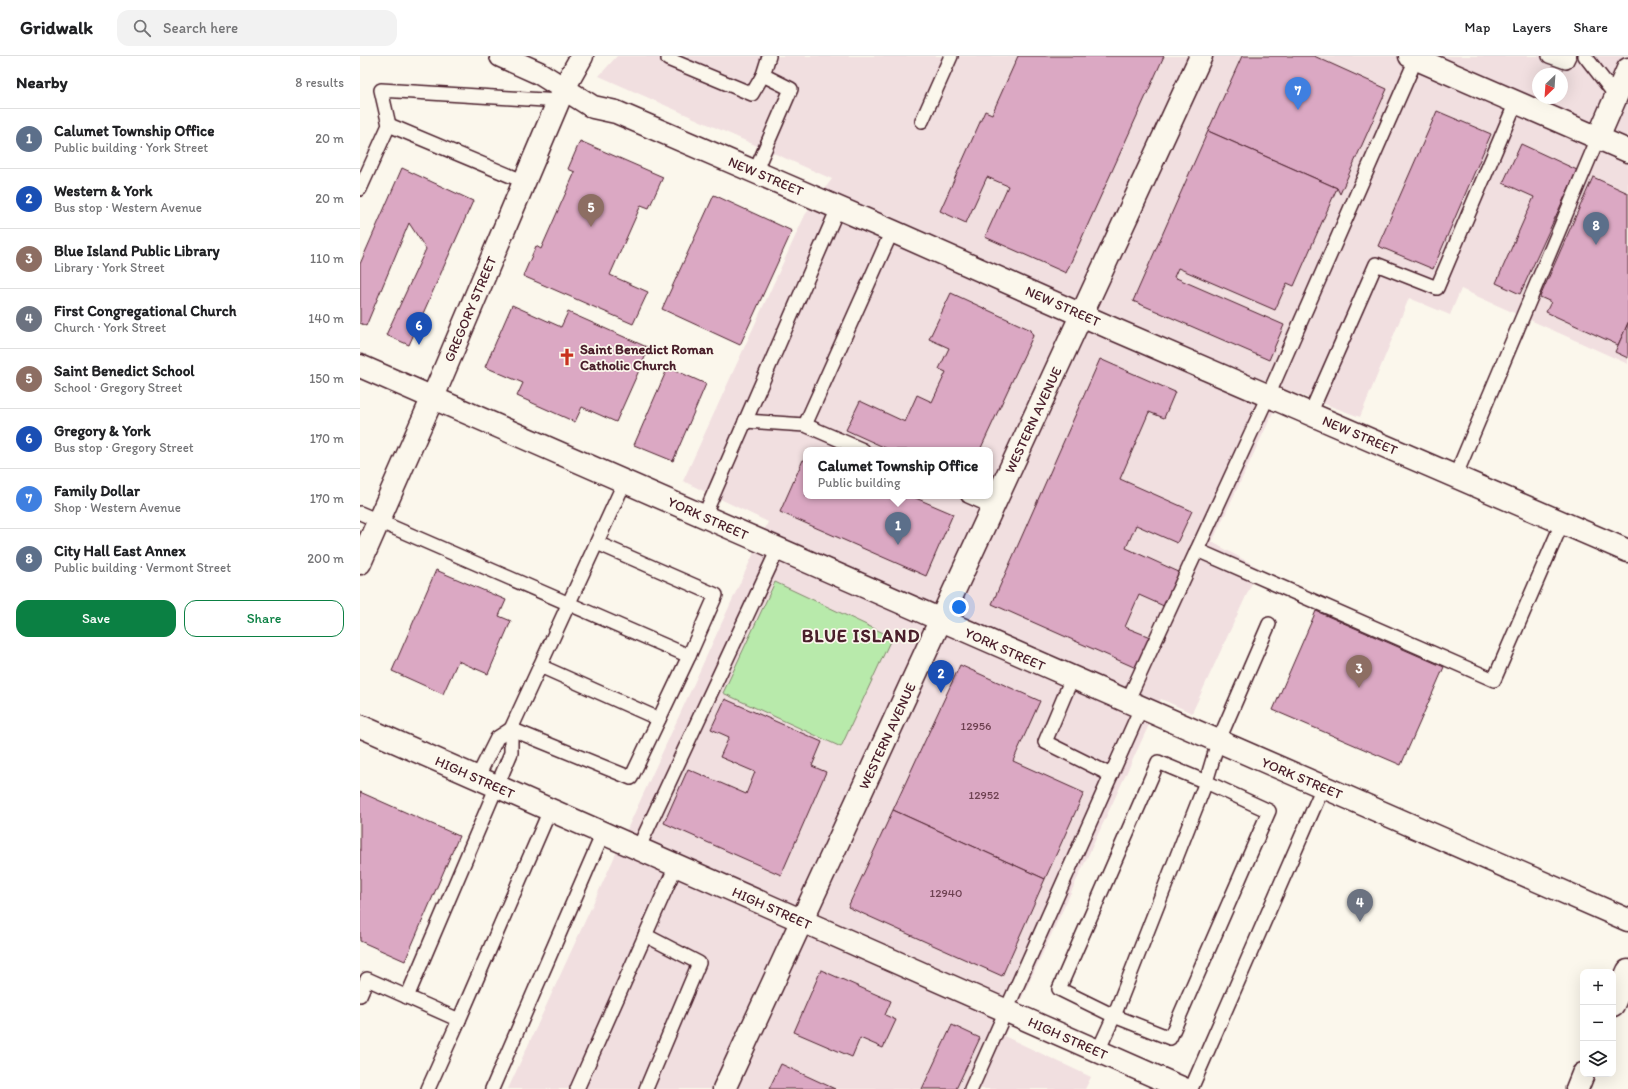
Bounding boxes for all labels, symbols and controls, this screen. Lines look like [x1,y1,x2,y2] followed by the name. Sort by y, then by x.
[117,10,397,46] search box
[20,16,93,39] text: Gridwalk
[131,17,153,39] icon: search
[163,19,238,37] text: Search here
[1465,19,1490,36] text: Map
[1512,19,1551,36] text: Layers
[1573,19,1608,36] text: Share
[1532,68,1568,104] north arrow
[16,72,68,92] text: Nearby
[295,75,344,90] text: 8 results
[1285,77,1311,110] pin: 7
[54,122,214,140] text: Calumet Township Office
[26,131,32,146] text: 1
[315,131,344,146] text: 20 m
[54,140,208,155] text: Public building · York Street
[726,153,806,200] street label: NEW STREET
[54,182,152,200] text: Western & York
[26,191,32,206] text: 2
[315,191,344,206] text: 20 m
[578,194,604,227] pin: 5
[54,200,202,215] text: Bus stop · Western Avenue
[1583,212,1609,245] pin: 8
[54,242,220,260] text: Blue Island Public Library
[25,251,33,266] text: 3
[310,251,344,266] text: 110 m
[441,254,500,365] street label: GREGORY STREET
[54,260,165,275] text: Library · York Street
[1023,282,1103,331] street label: NEW STREET
[54,302,236,320] text: First Congregational Church
[25,311,33,326] text: 4
[308,311,344,326] text: 140 m
[406,312,432,345] pin: 6
[54,320,166,335] text: Church · York Street
[580,341,714,374] place label: Saint Benedict Roman Catholic Church
[557,347,577,367] church icon: Saint Benedict Roman Catholic Church
[54,362,195,380] text: Saint Benedict School
[1001,364,1066,476] street label: WESTERN AVENUE
[26,371,32,386] text: 5
[309,371,344,386] text: 150 m
[54,380,182,395] text: School · Gregory Street
[1320,412,1400,459] street label: NEW STREET
[54,422,151,440] text: Gregory & York
[26,431,32,446] text: 6
[310,431,344,446] text: 170 m
[54,440,194,455] text: Bus stop · Gregory Street
[803,447,993,499] popup
[818,457,978,475] text: Calumet Township Office
[818,475,901,490] text: Public building
[54,482,140,500] text: Family Dollar
[26,491,32,506] text: 7
[310,491,344,506] text: 170 m
[665,493,751,544] street label: YORK STREET
[54,500,181,515] text: Shop · Western Avenue
[885,512,911,545] pin: 1
[54,542,186,560] text: City Hall East Annex
[25,551,33,566] text: 8
[307,551,344,566] text: 200 m
[54,560,231,575] text: Public building · Vermont Street
[949,597,969,617] your location
[16,600,176,637] button: Save
[184,600,344,637] button: Share
[962,624,1048,675] street label: YORK STREET
[802,625,920,647] district label: BLUE ISLAND
[1346,655,1372,688] pin: 3
[928,660,954,693] pin: 2
[855,680,920,792] street label: WESTERN AVENUE
[961,719,991,733] house number: 12956
[432,752,517,803] street label: HIGH STREET
[1259,754,1345,803] street label: YORK STREET
[969,788,1000,802] house number: 12952
[729,883,814,934] street label: HIGH STREET
[930,886,962,900] house number: 12940
[1347,889,1373,922] pin: 4
[1580,969,1616,1077] map controls
[1580,969,1616,1005] button: +
[1580,1005,1616,1041] button: −
[1025,1013,1110,1064] street label: HIGH STREET
[1580,1041,1616,1077] button: layers

